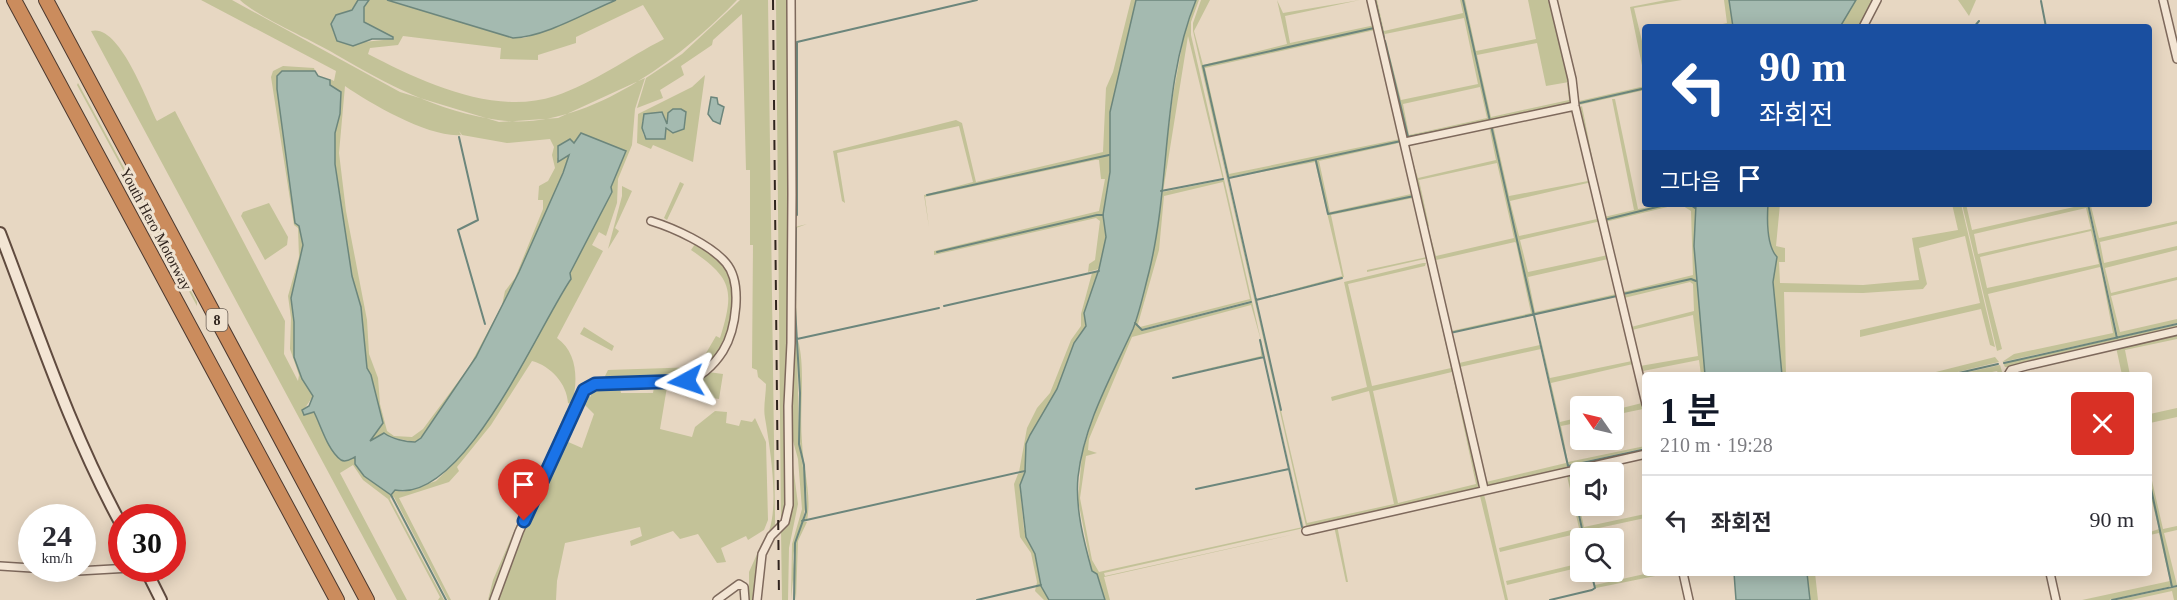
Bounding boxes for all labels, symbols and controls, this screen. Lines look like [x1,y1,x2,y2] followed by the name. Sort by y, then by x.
[1759,44,1847,90] text: 90 m
[1660,48,1738,126] icon: left
[1759,100,1834,130] text: 좌회전
[1733,162,1766,195] icon: arrive
[117,165,195,293] street label: Youth Hero Motorway
[1660,169,1721,194] text: 그다음
[206,309,228,331] road number: 8
[654,349,718,413] position arrow
[1660,391,1720,431] text: 1 분
[2071,392,2134,455] button: close
[1570,396,1624,450] north arrow
[1570,396,1624,582] map controls
[1660,434,1773,456] text: 210 m · 19:28
[498,459,549,521] pin
[1570,462,1624,516] button: sound
[507,468,540,501] icon: arrive
[108,504,186,582] speed limit sign: 30
[1660,504,1693,537] icon: left
[2089,507,2134,532] text: 90 m
[1711,510,1772,535] text: 좌회전
[42,519,72,552] text: 24
[1570,528,1624,582] button: search
[42,550,72,566] text: km/h

